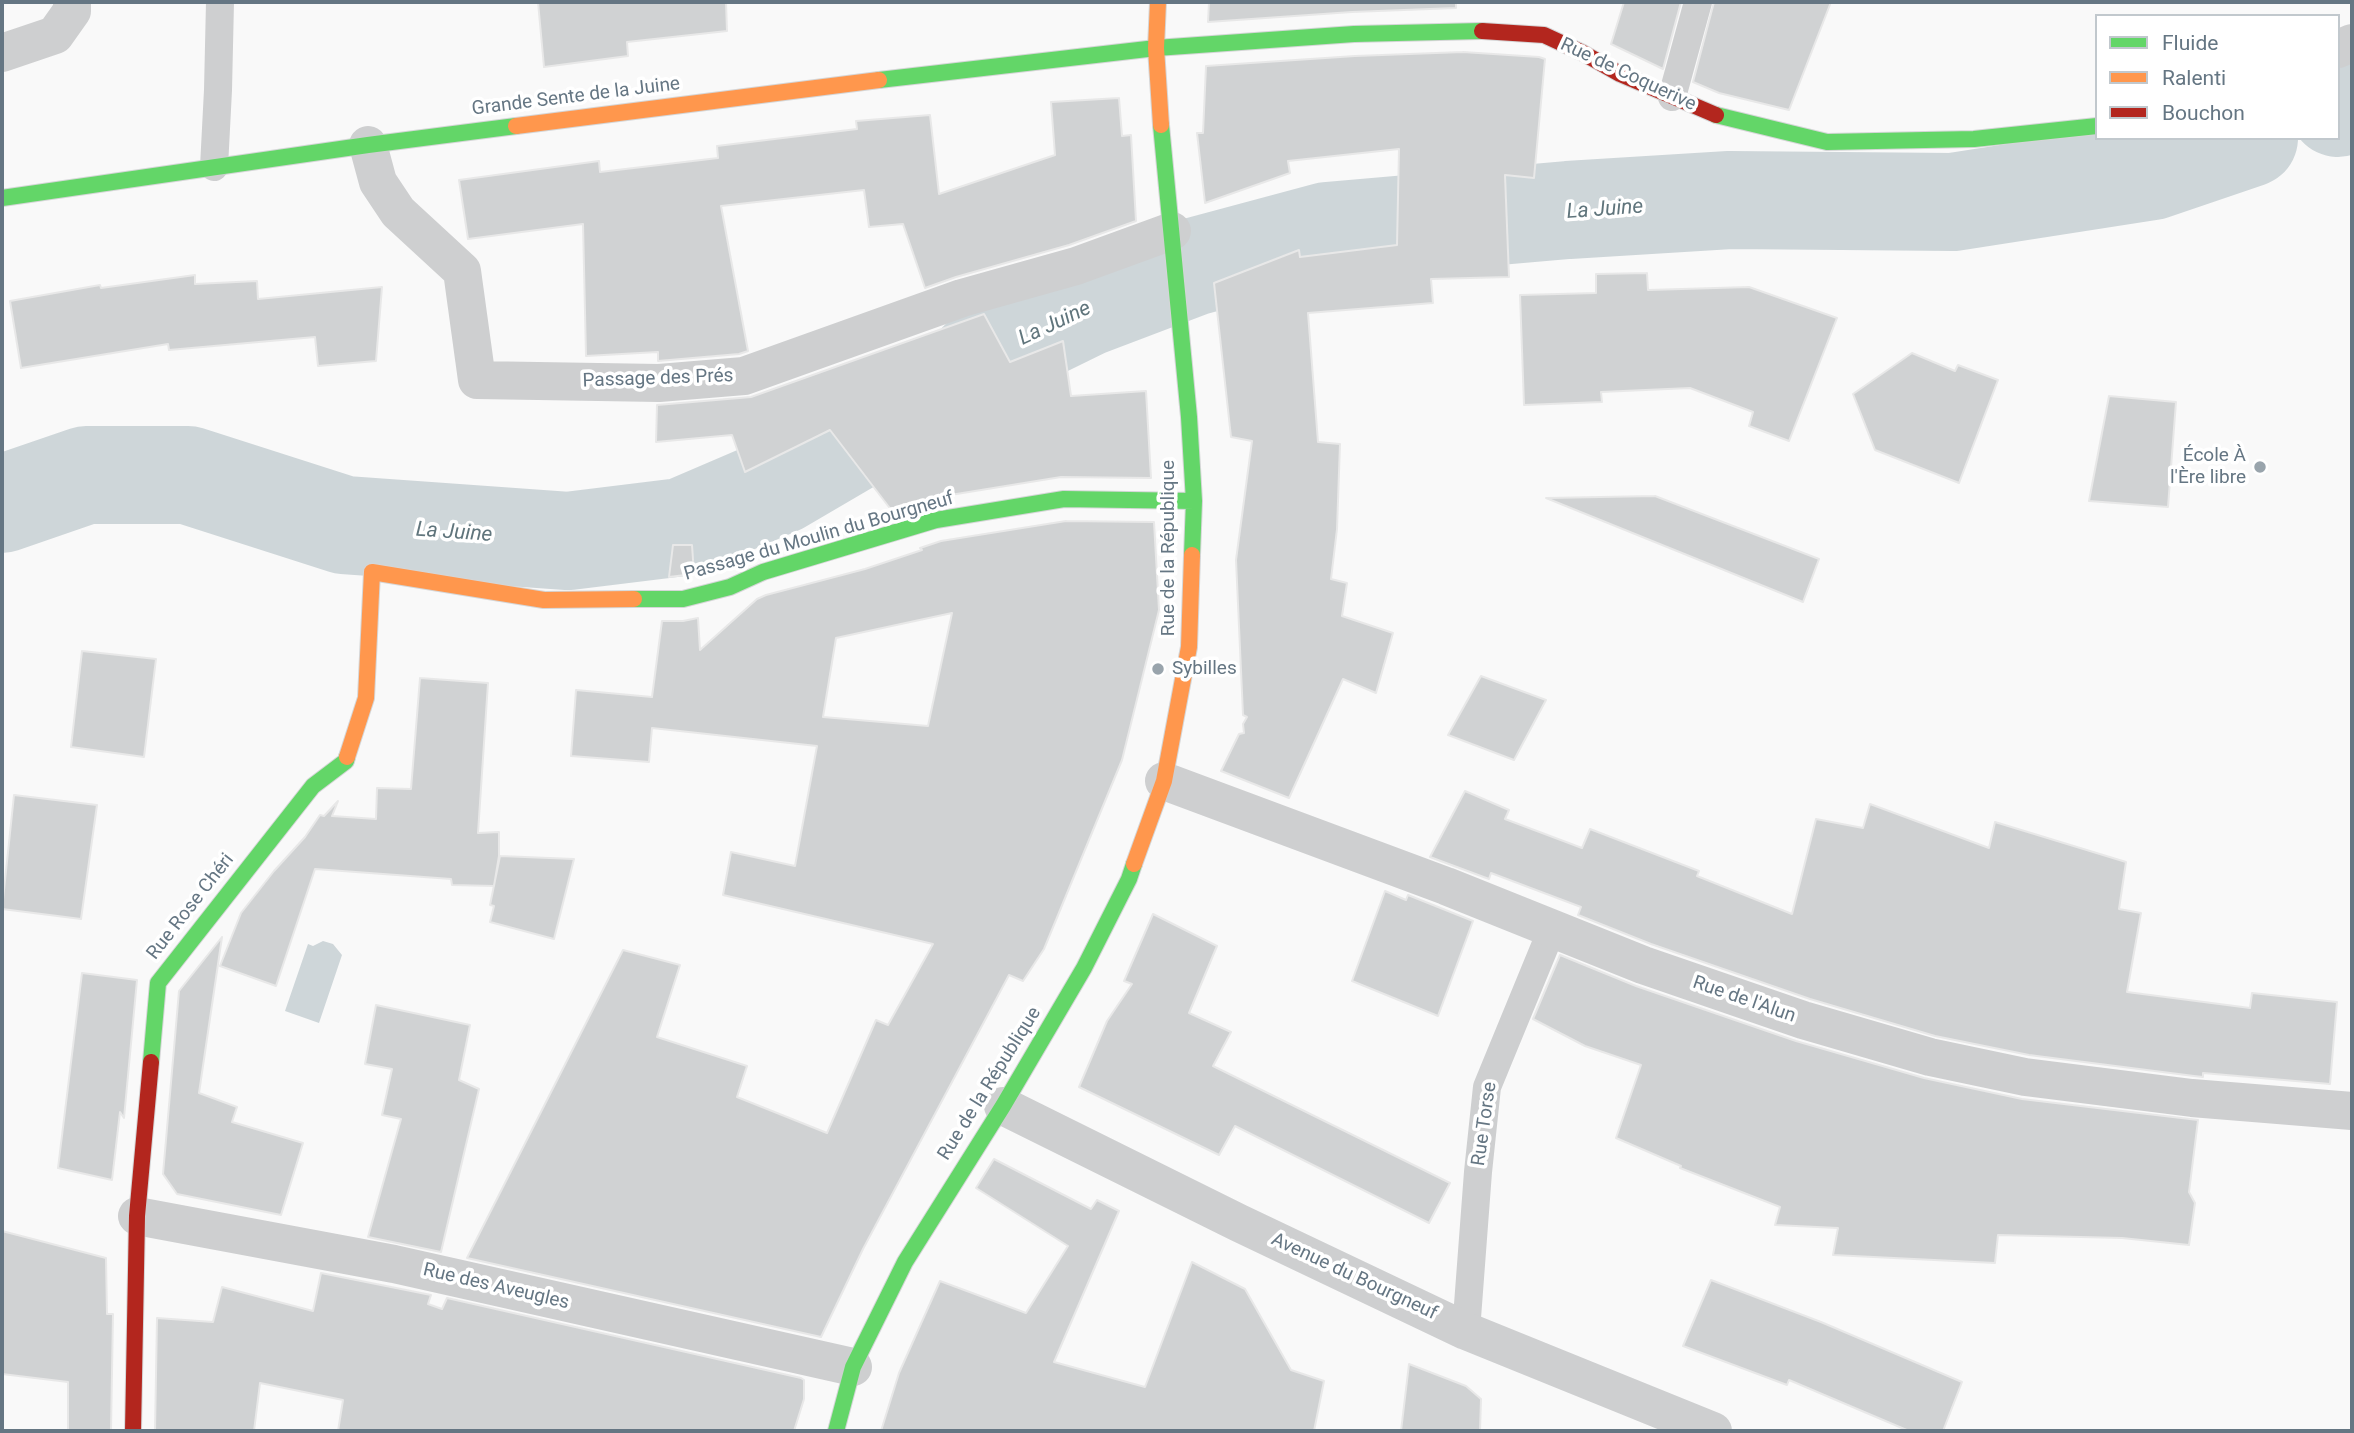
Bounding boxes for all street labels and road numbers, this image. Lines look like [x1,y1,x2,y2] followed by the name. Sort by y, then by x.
[1556,34,1700,116] street label: Rue de Coquerive
[471,73,681,121] street label: Grande Sente de la Juine
[582,365,734,393] street label: Passage des Prés
[1158,460,1180,636] street label: Rue de la République
[682,488,956,586] street label: Passage du Moulin du Bourgneuf
[143,850,239,964] street label: Rue Rose Chéri
[1690,972,1798,1028] street label: Rue de l'Alun
[934,1003,1046,1165] street label: Rue de la République
[1468,1081,1502,1167] street label: Rue Torse
[1267,1229,1441,1325] street label: Avenue du Bourgneuf
[421,1259,571,1315] street label: Rue des Aveugles

